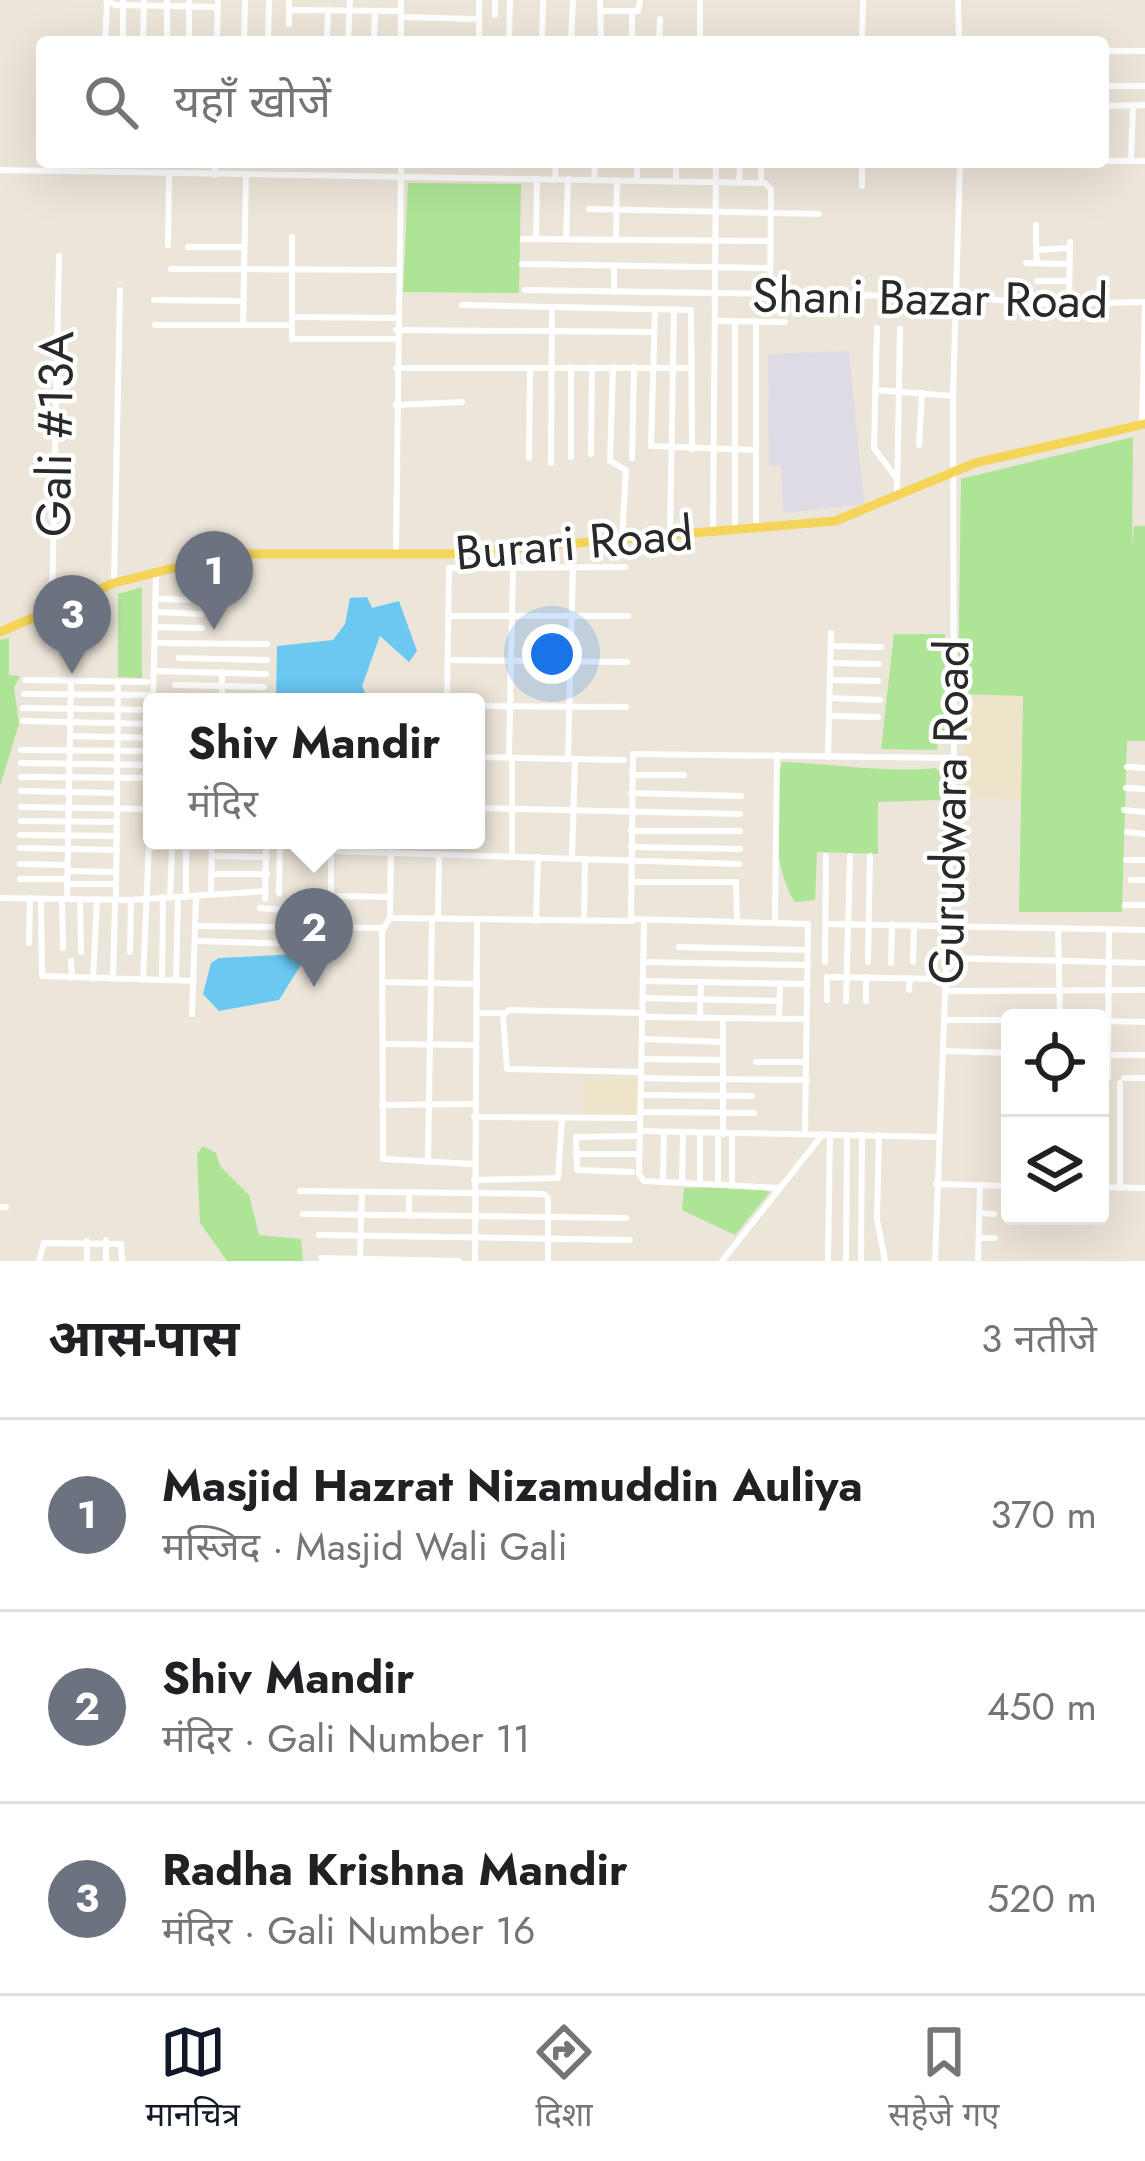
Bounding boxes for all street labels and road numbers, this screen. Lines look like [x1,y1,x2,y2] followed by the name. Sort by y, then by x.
[751,260,1109,336] street label: Shani Bazar Road
[19,330,91,538] street label: Gali #13A
[452,498,696,588] street label: Burari Road
[911,639,987,985] street label: Gurudwara Road

